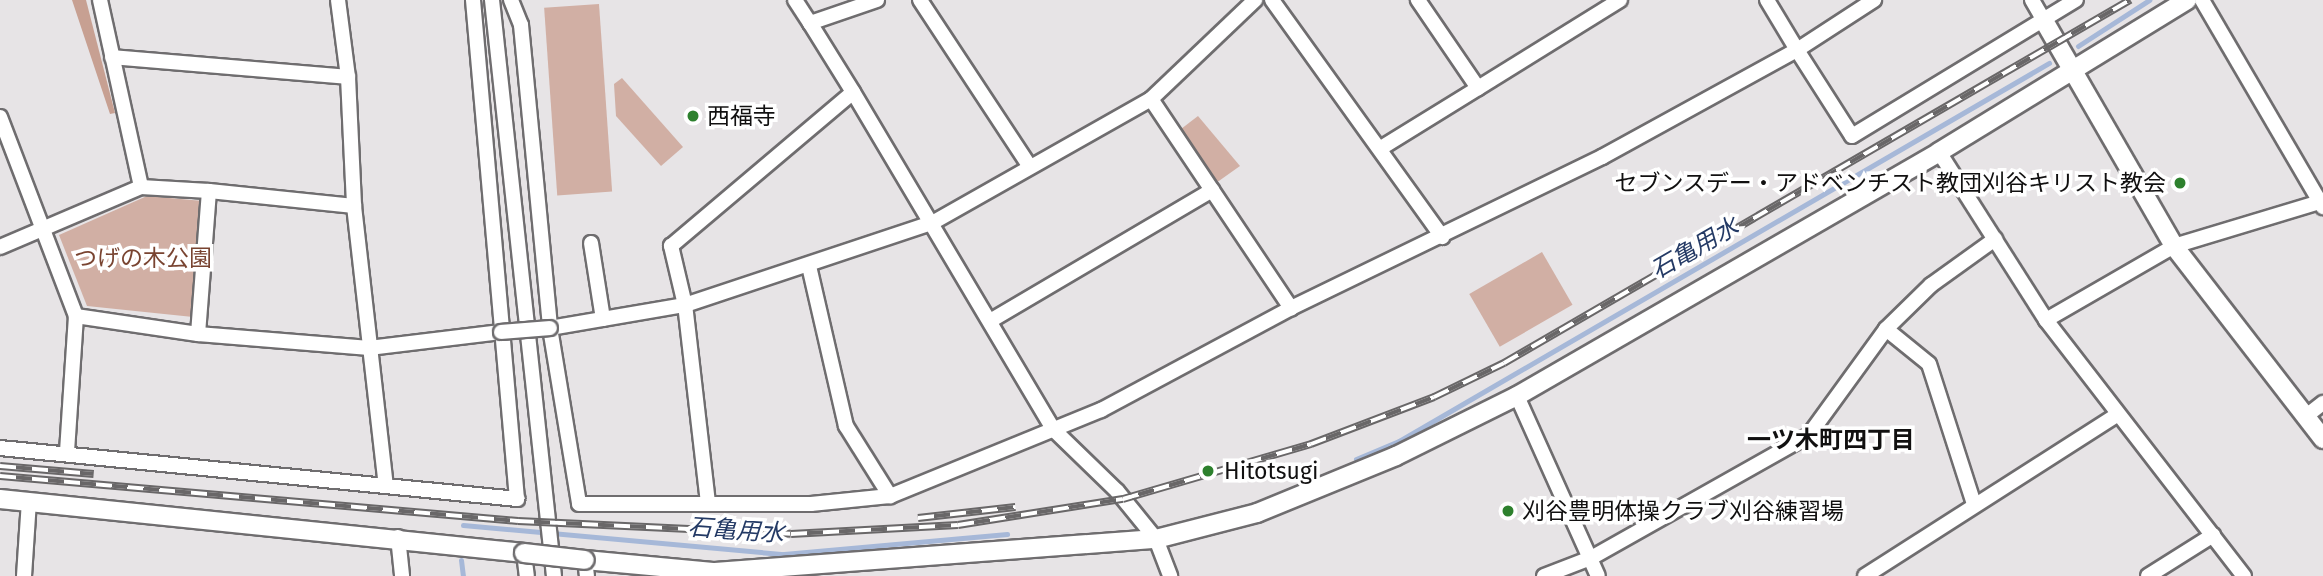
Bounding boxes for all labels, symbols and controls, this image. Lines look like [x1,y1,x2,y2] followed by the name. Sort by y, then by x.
[707,102,776,130] place label: 西福寺
[685,108,701,124] marker: 西福寺
[1614,169,2166,197] place label: セブンスデー・アドベンチスト教団刈谷キリスト教会
[2172,175,2188,191] marker: セブンスデー・アドベンチスト教団刈谷キリスト教会
[1646,213,1744,285] water label: 石亀用水
[74,244,212,272] park label: つげの木公園
[1747,427,1915,455] district label: 一ツ木町四丁目
[1224,457,1318,485] place label: Hitotsugi
[1198,461,1218,481] marker: Hitotsugi
[1522,497,1844,525] place label: 刈谷豊明体操クラブ刈谷練習場
[1500,503,1516,519] marker: 刈谷豊明体操クラブ刈谷練習場
[687,513,785,549] water label: 石亀用水

